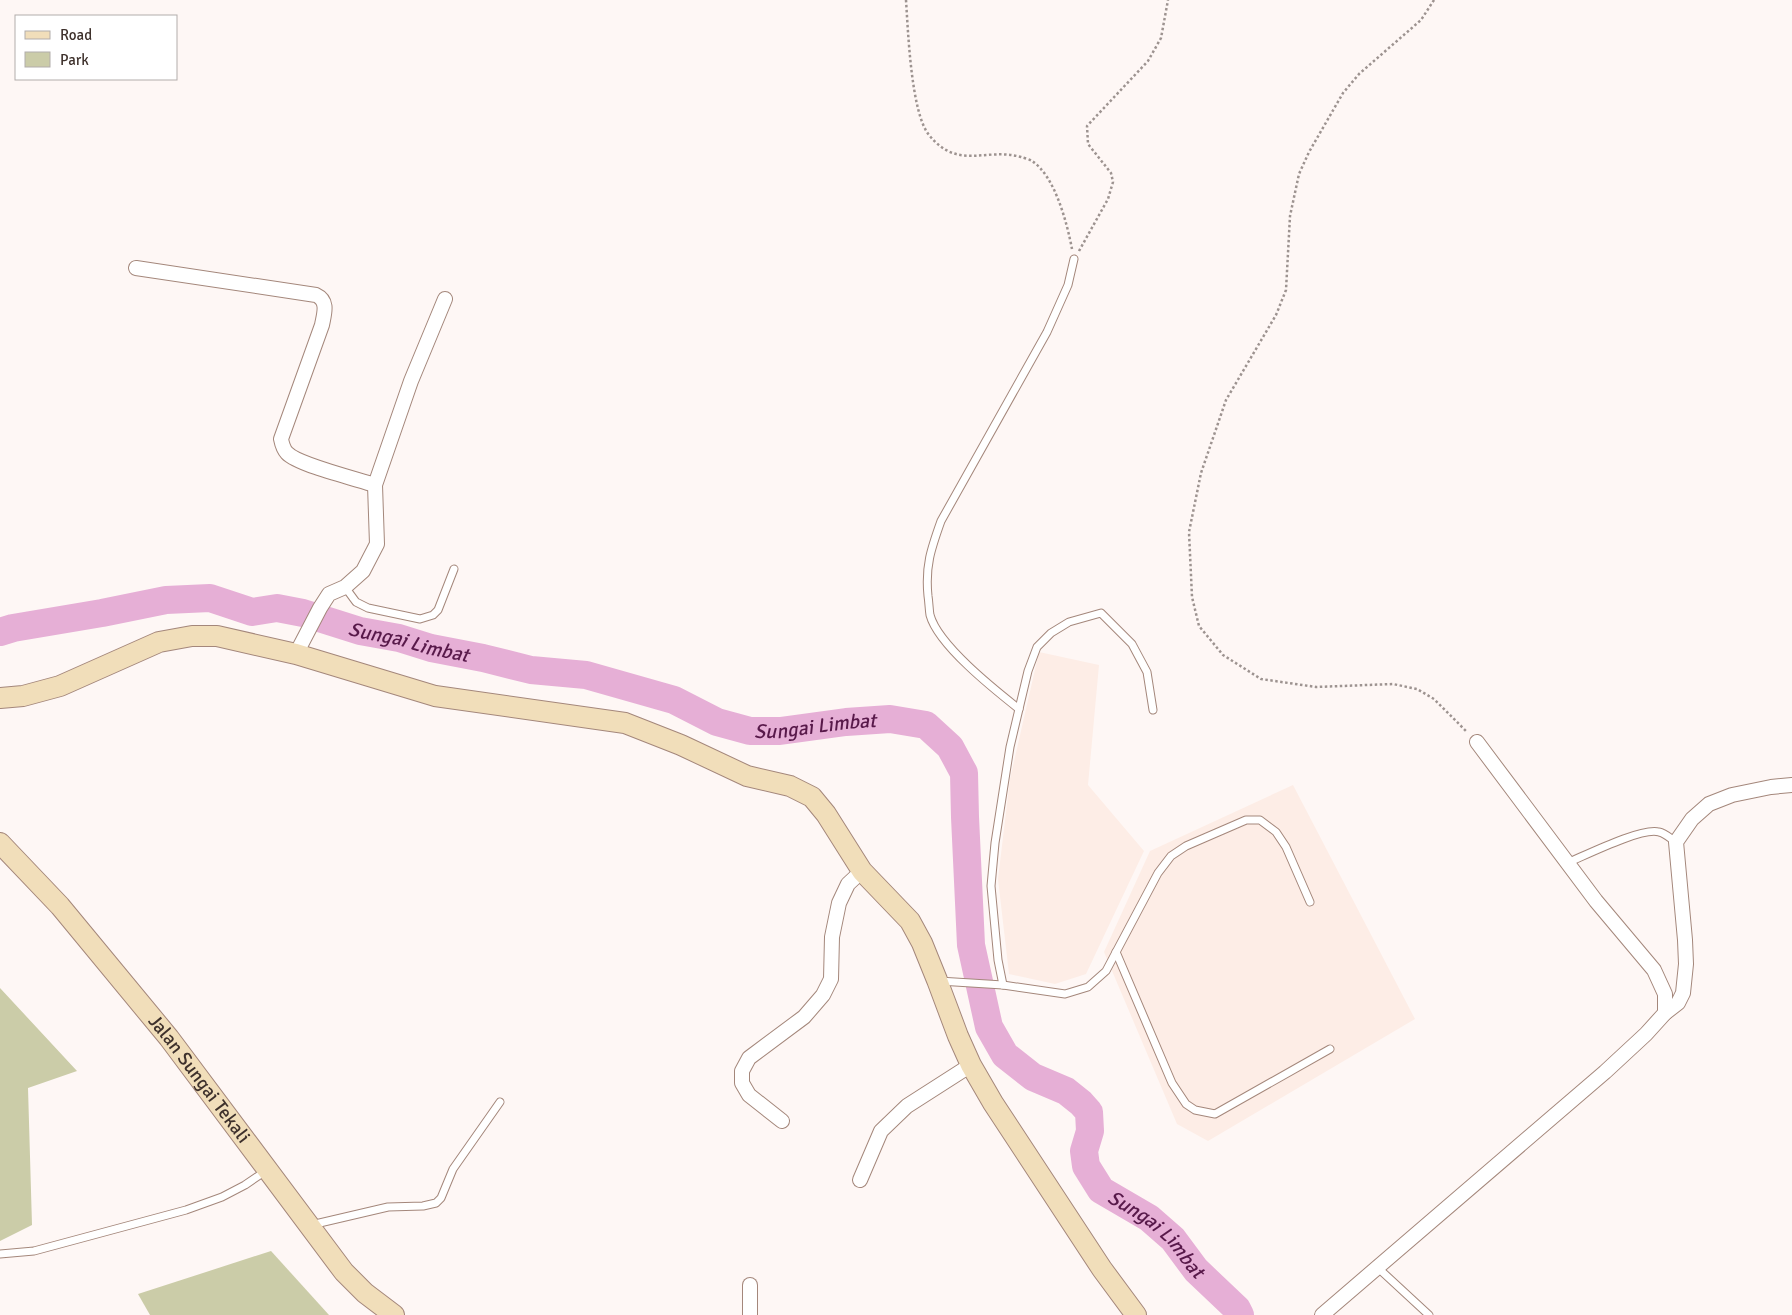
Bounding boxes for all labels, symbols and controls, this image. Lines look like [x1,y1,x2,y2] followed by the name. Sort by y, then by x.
[15,15,178,80] legend
[60,26,92,44] text: Road
[60,51,89,69] text: Park
[345,616,473,668] water label: Sungai Limbat
[754,707,879,744] water label: Sungai Limbat
[143,1010,255,1148] street label: Jalan Sungai Tekali
[1104,1184,1211,1285] water label: Sungai Limbat

